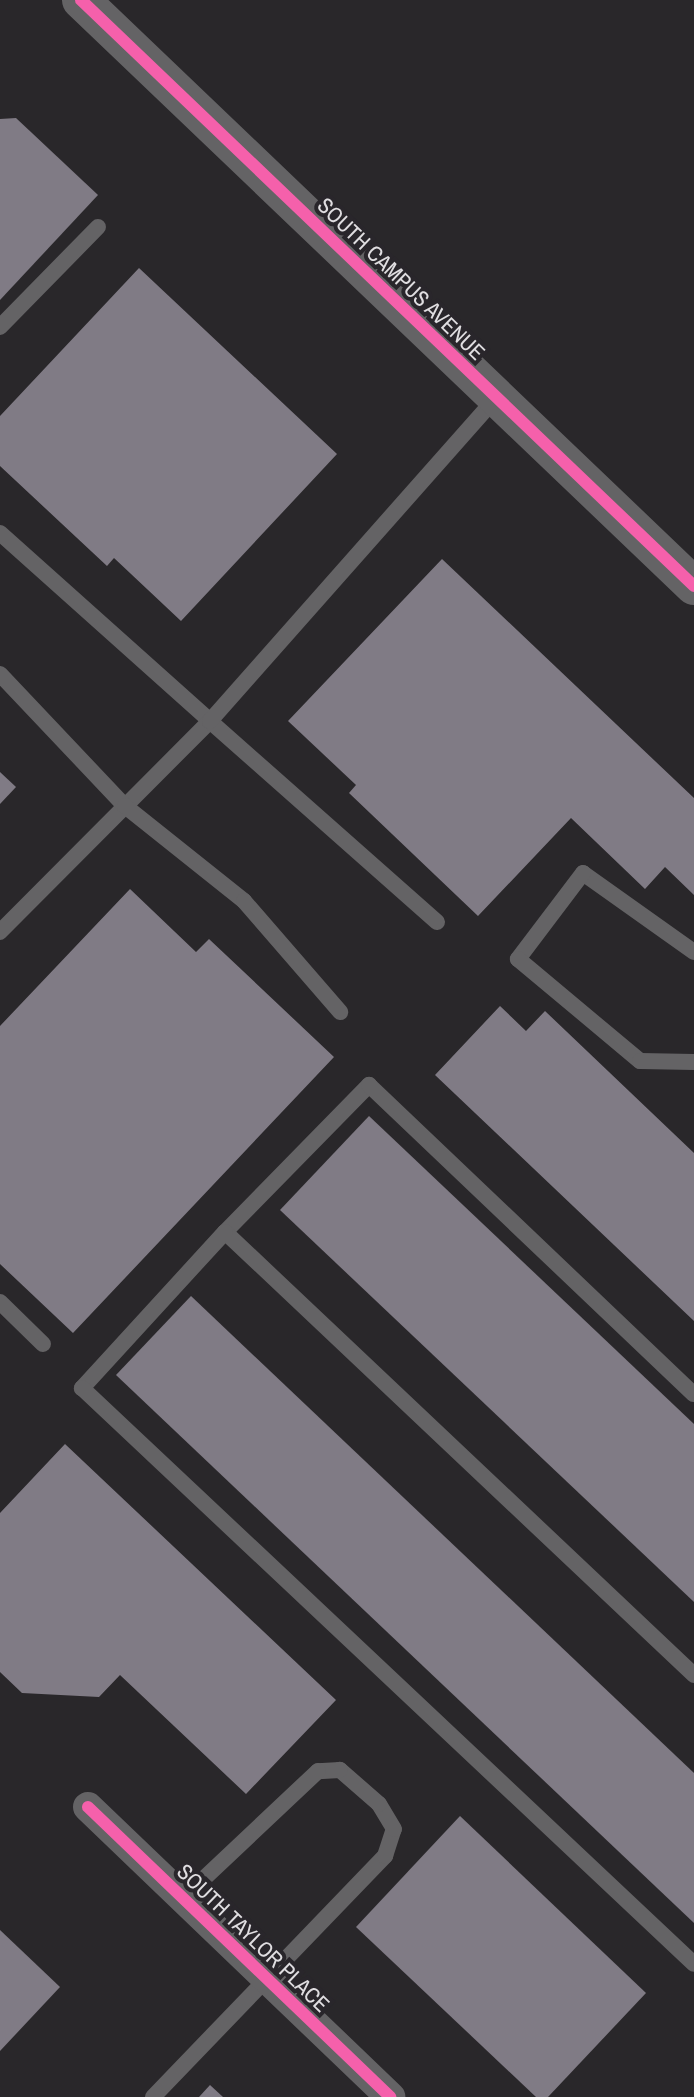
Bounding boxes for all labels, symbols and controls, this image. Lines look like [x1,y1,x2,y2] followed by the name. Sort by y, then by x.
[312,192,490,366] street label: SOUTH CAMPUS AVENUE
[171,1858,335,2018] street label: SOUTH TAYLOR PLACE

